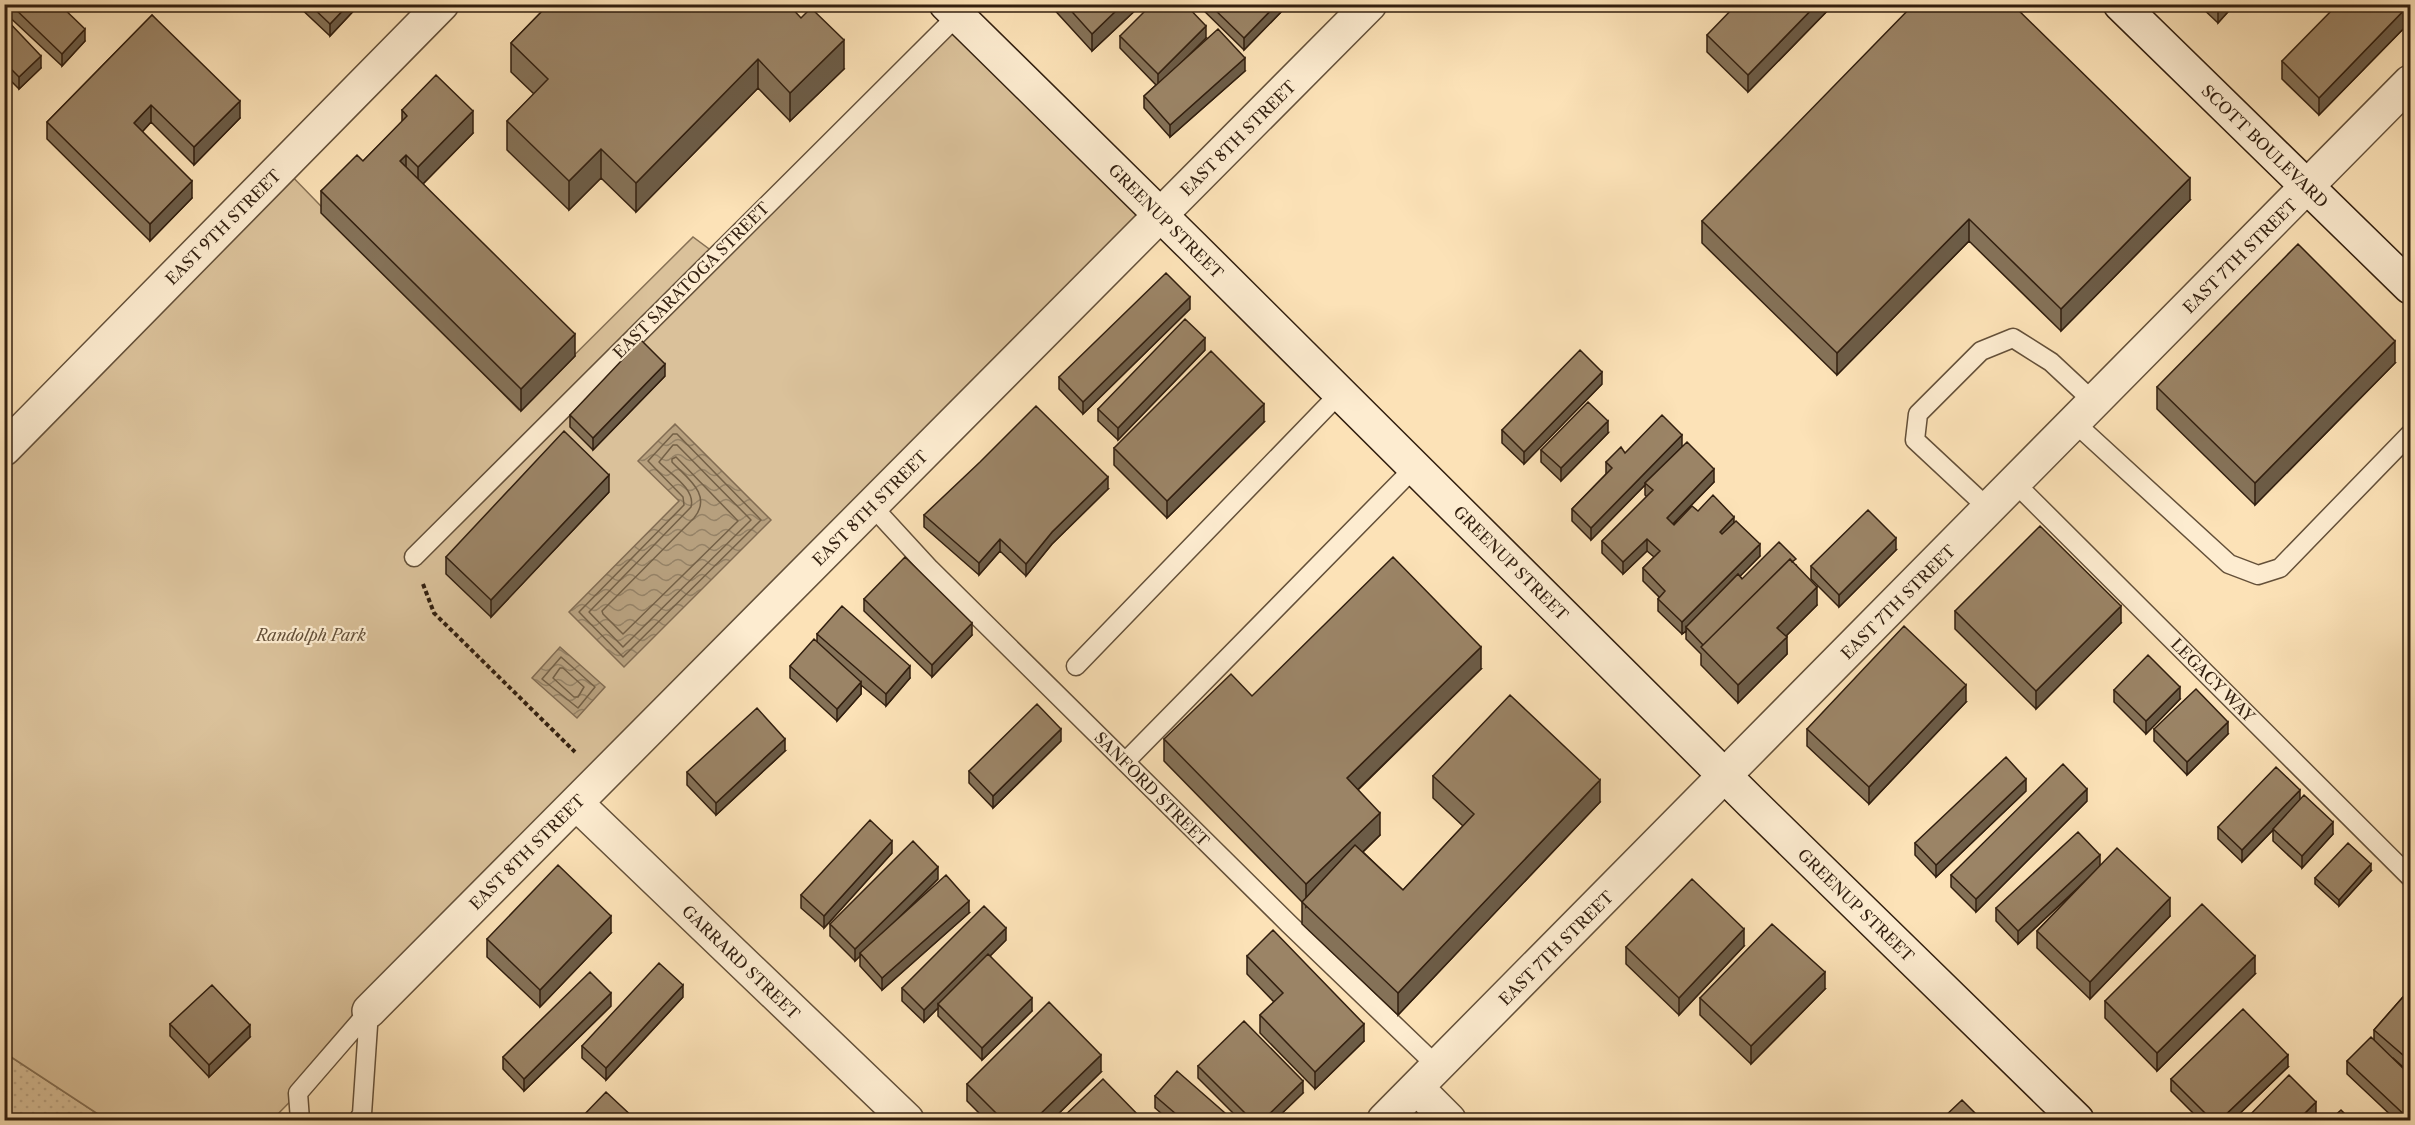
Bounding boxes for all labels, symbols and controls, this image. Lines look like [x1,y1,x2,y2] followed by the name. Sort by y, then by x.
[1176,76,1300,200] street label: EAST 8TH STREET
[2198,80,2332,212] street label: SCOTT BOULEVARD
[1105,160,1228,283] street label: GREENUP STREET
[161,165,285,289] street label: EAST 9TH STREET
[2179,195,2301,317] street label: EAST 7TH STREET
[609,198,773,362] street label: EAST SARATOGA STREET
[808,446,932,570] street label: EAST 8TH STREET
[1450,502,1573,625] street label: GREENUP STREET
[1837,541,1959,663] street label: EAST 7TH STREET
[254,625,366,645] park label: Randolph Park
[2167,634,2260,727] street label: LEGACY WAY
[1090,727,1214,851] street label: SANFORD STREET
[465,790,589,914] street label: EAST 8TH STREET
[1794,844,1918,966] street label: GREENUP STREET
[1495,887,1617,1009] street label: EAST 7TH STREET
[678,901,804,1023] street label: GARRARD STREET

